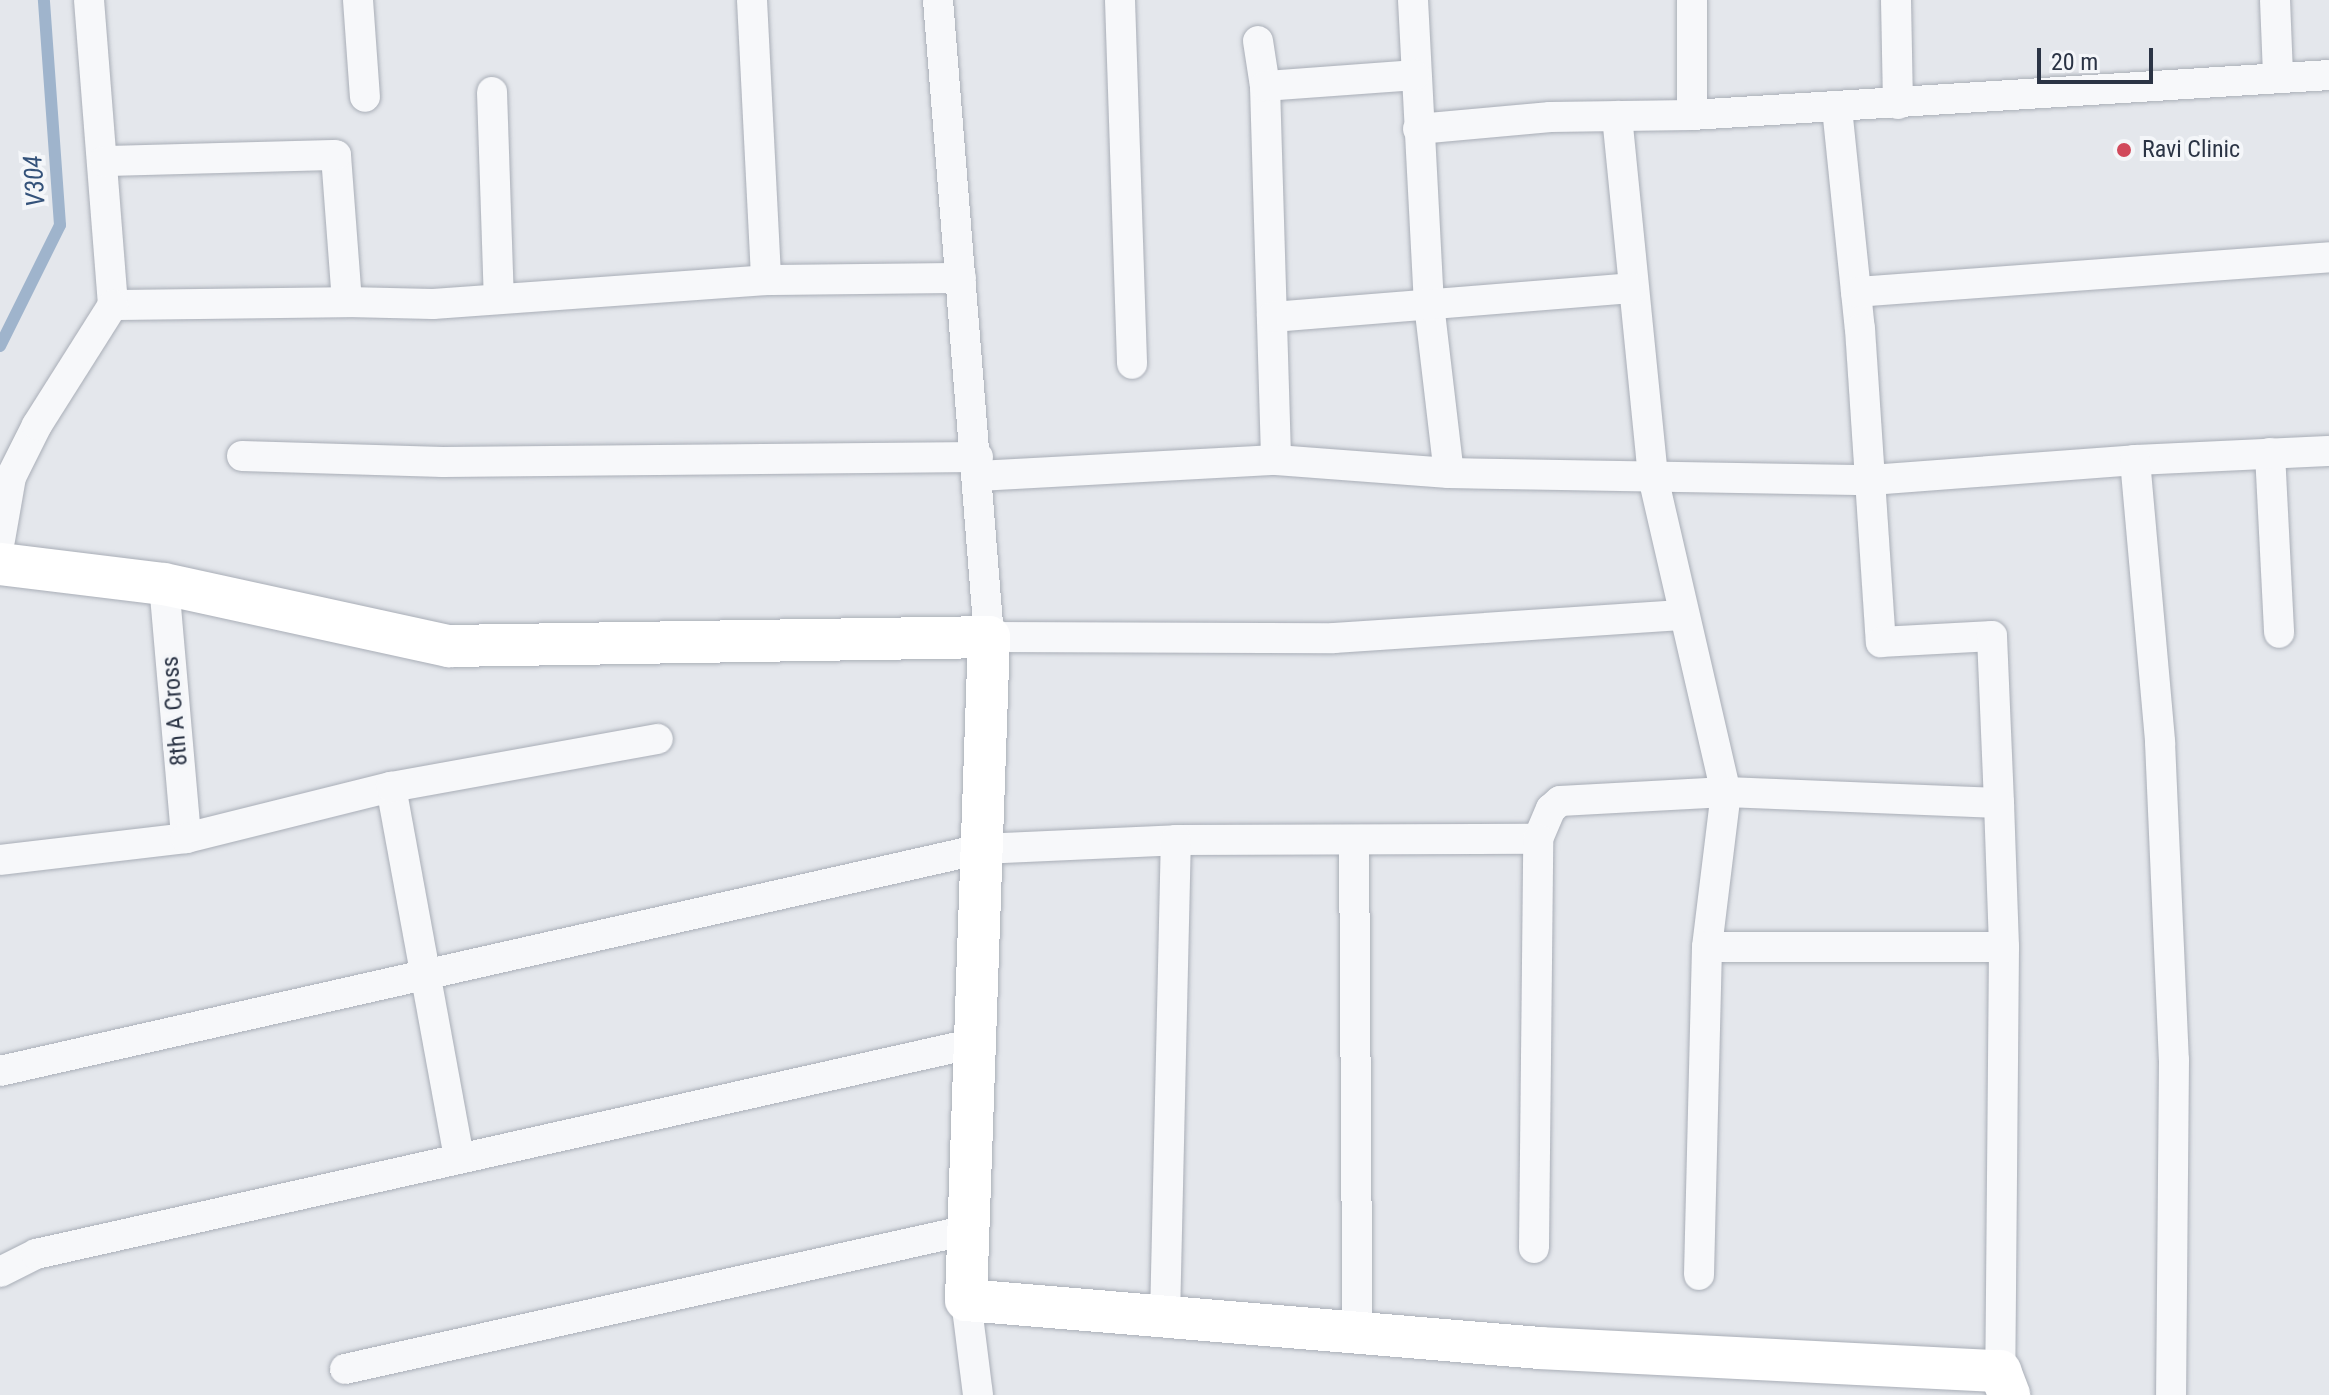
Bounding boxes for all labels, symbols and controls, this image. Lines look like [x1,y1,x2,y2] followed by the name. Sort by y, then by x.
[2041,32,2157,82] scale bar
[2051,48,2098,76] text: 20 m
[2142,136,2240,164] place label: Ravi Clinic
[2113,139,2135,161] marker: Ravi Clinic
[18,154,52,208] water label: V304
[156,655,194,767] street label: 8th A Cross

